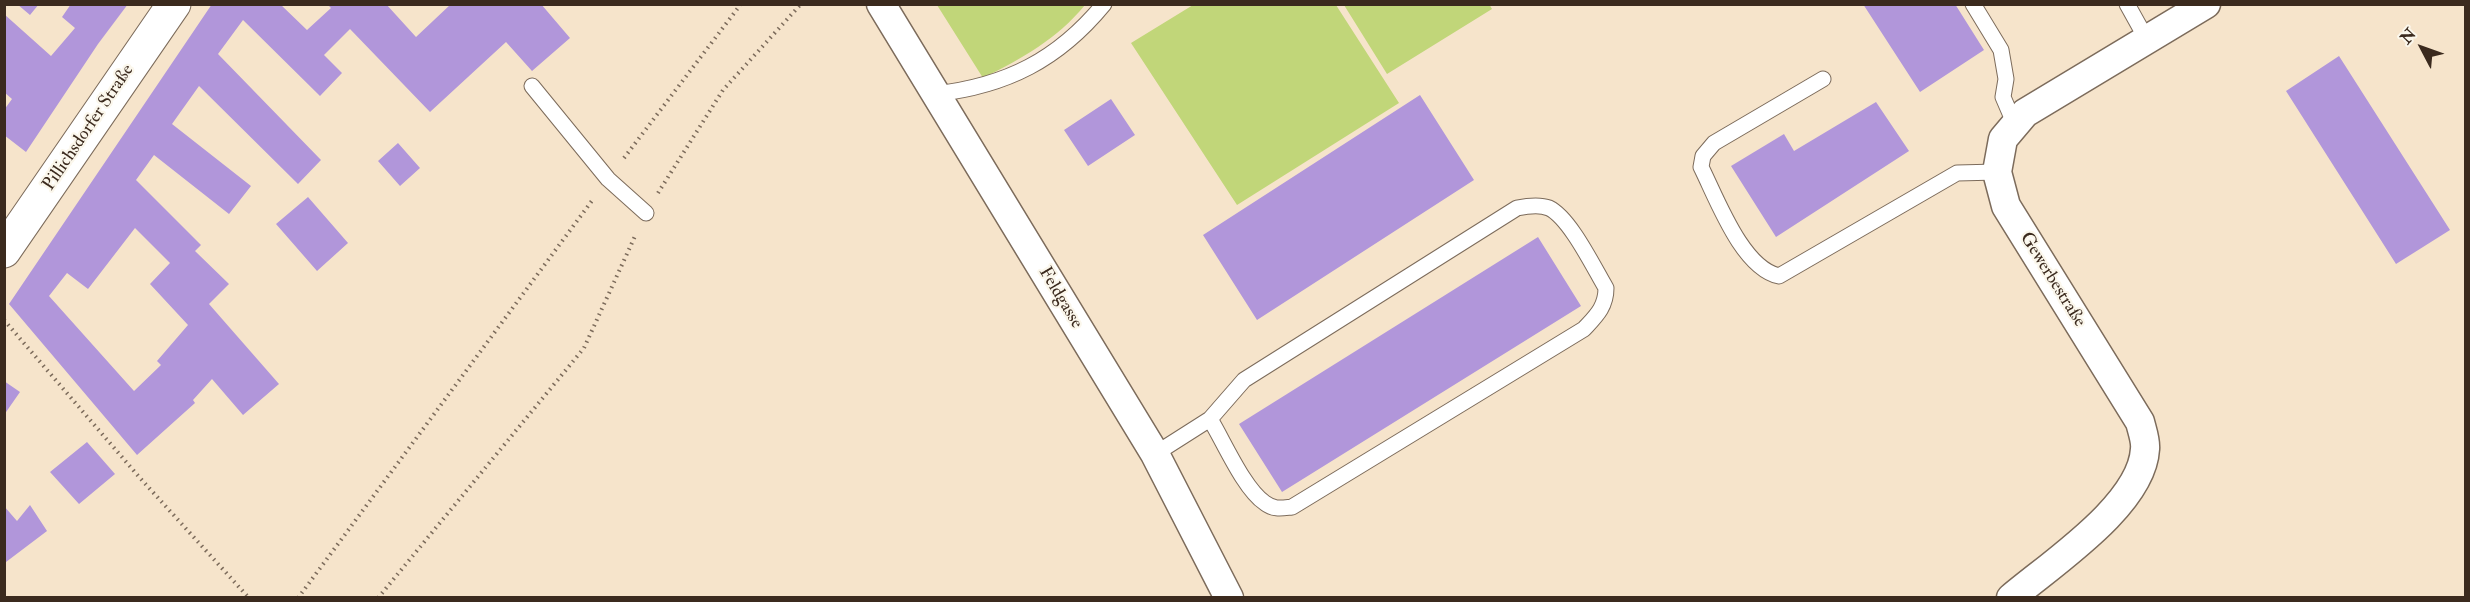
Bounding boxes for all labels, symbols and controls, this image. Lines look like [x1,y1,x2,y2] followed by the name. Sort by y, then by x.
[2392,18,2452,78] north arrow
[2396,24,2421,48] text: N
[39,61,139,195] street label: Pillichsdorfer Straße
[2014,229,2090,331] street label: Gewerbestraße
[1033,263,1087,333] street label: Feldgasse

